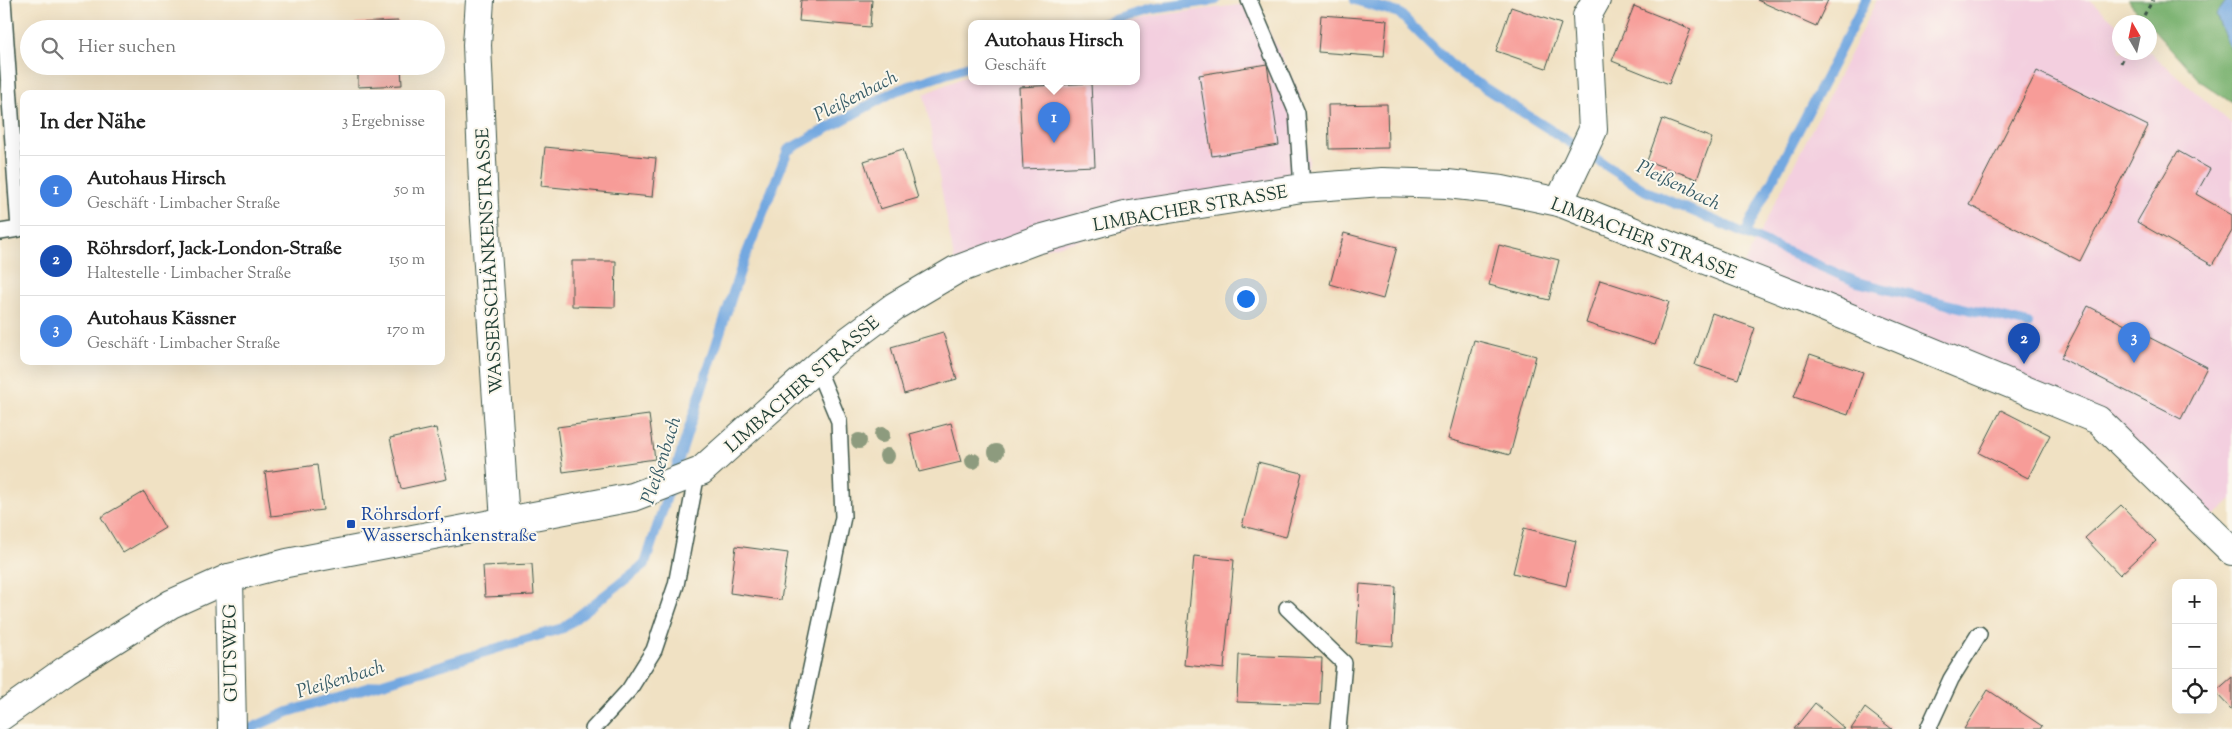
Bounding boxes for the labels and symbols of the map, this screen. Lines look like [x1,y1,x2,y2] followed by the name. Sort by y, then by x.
[2112,15,2157,60] north arrow
[810,64,903,130] water label: Pleißenbach
[1038,102,1070,143] pin: 1
[471,127,511,395] street label: WASSERSCHÄNKENSTRASSE
[1631,154,1725,219] water label: Pleißenbach
[1091,180,1290,240] street label: LIMBACHER STRASSE
[1547,192,1740,287] street label: LIMBACHER STRASSE
[1233,286,1259,312] your location
[720,311,886,460] street label: LIMBACHER STRASSE
[2118,322,2150,363] pin: 3
[2008,323,2040,364] pin: 2
[636,413,689,508] water label: Pleißenbach
[361,503,537,550] place label: Röhrsdorf, Wasserschänkenstraße
[345,518,357,530] marker: Röhrsdorf, Wasserschänkenstraße
[218,603,246,702] street label: GUTSWEG
[293,654,389,707] water label: Pleißenbach

